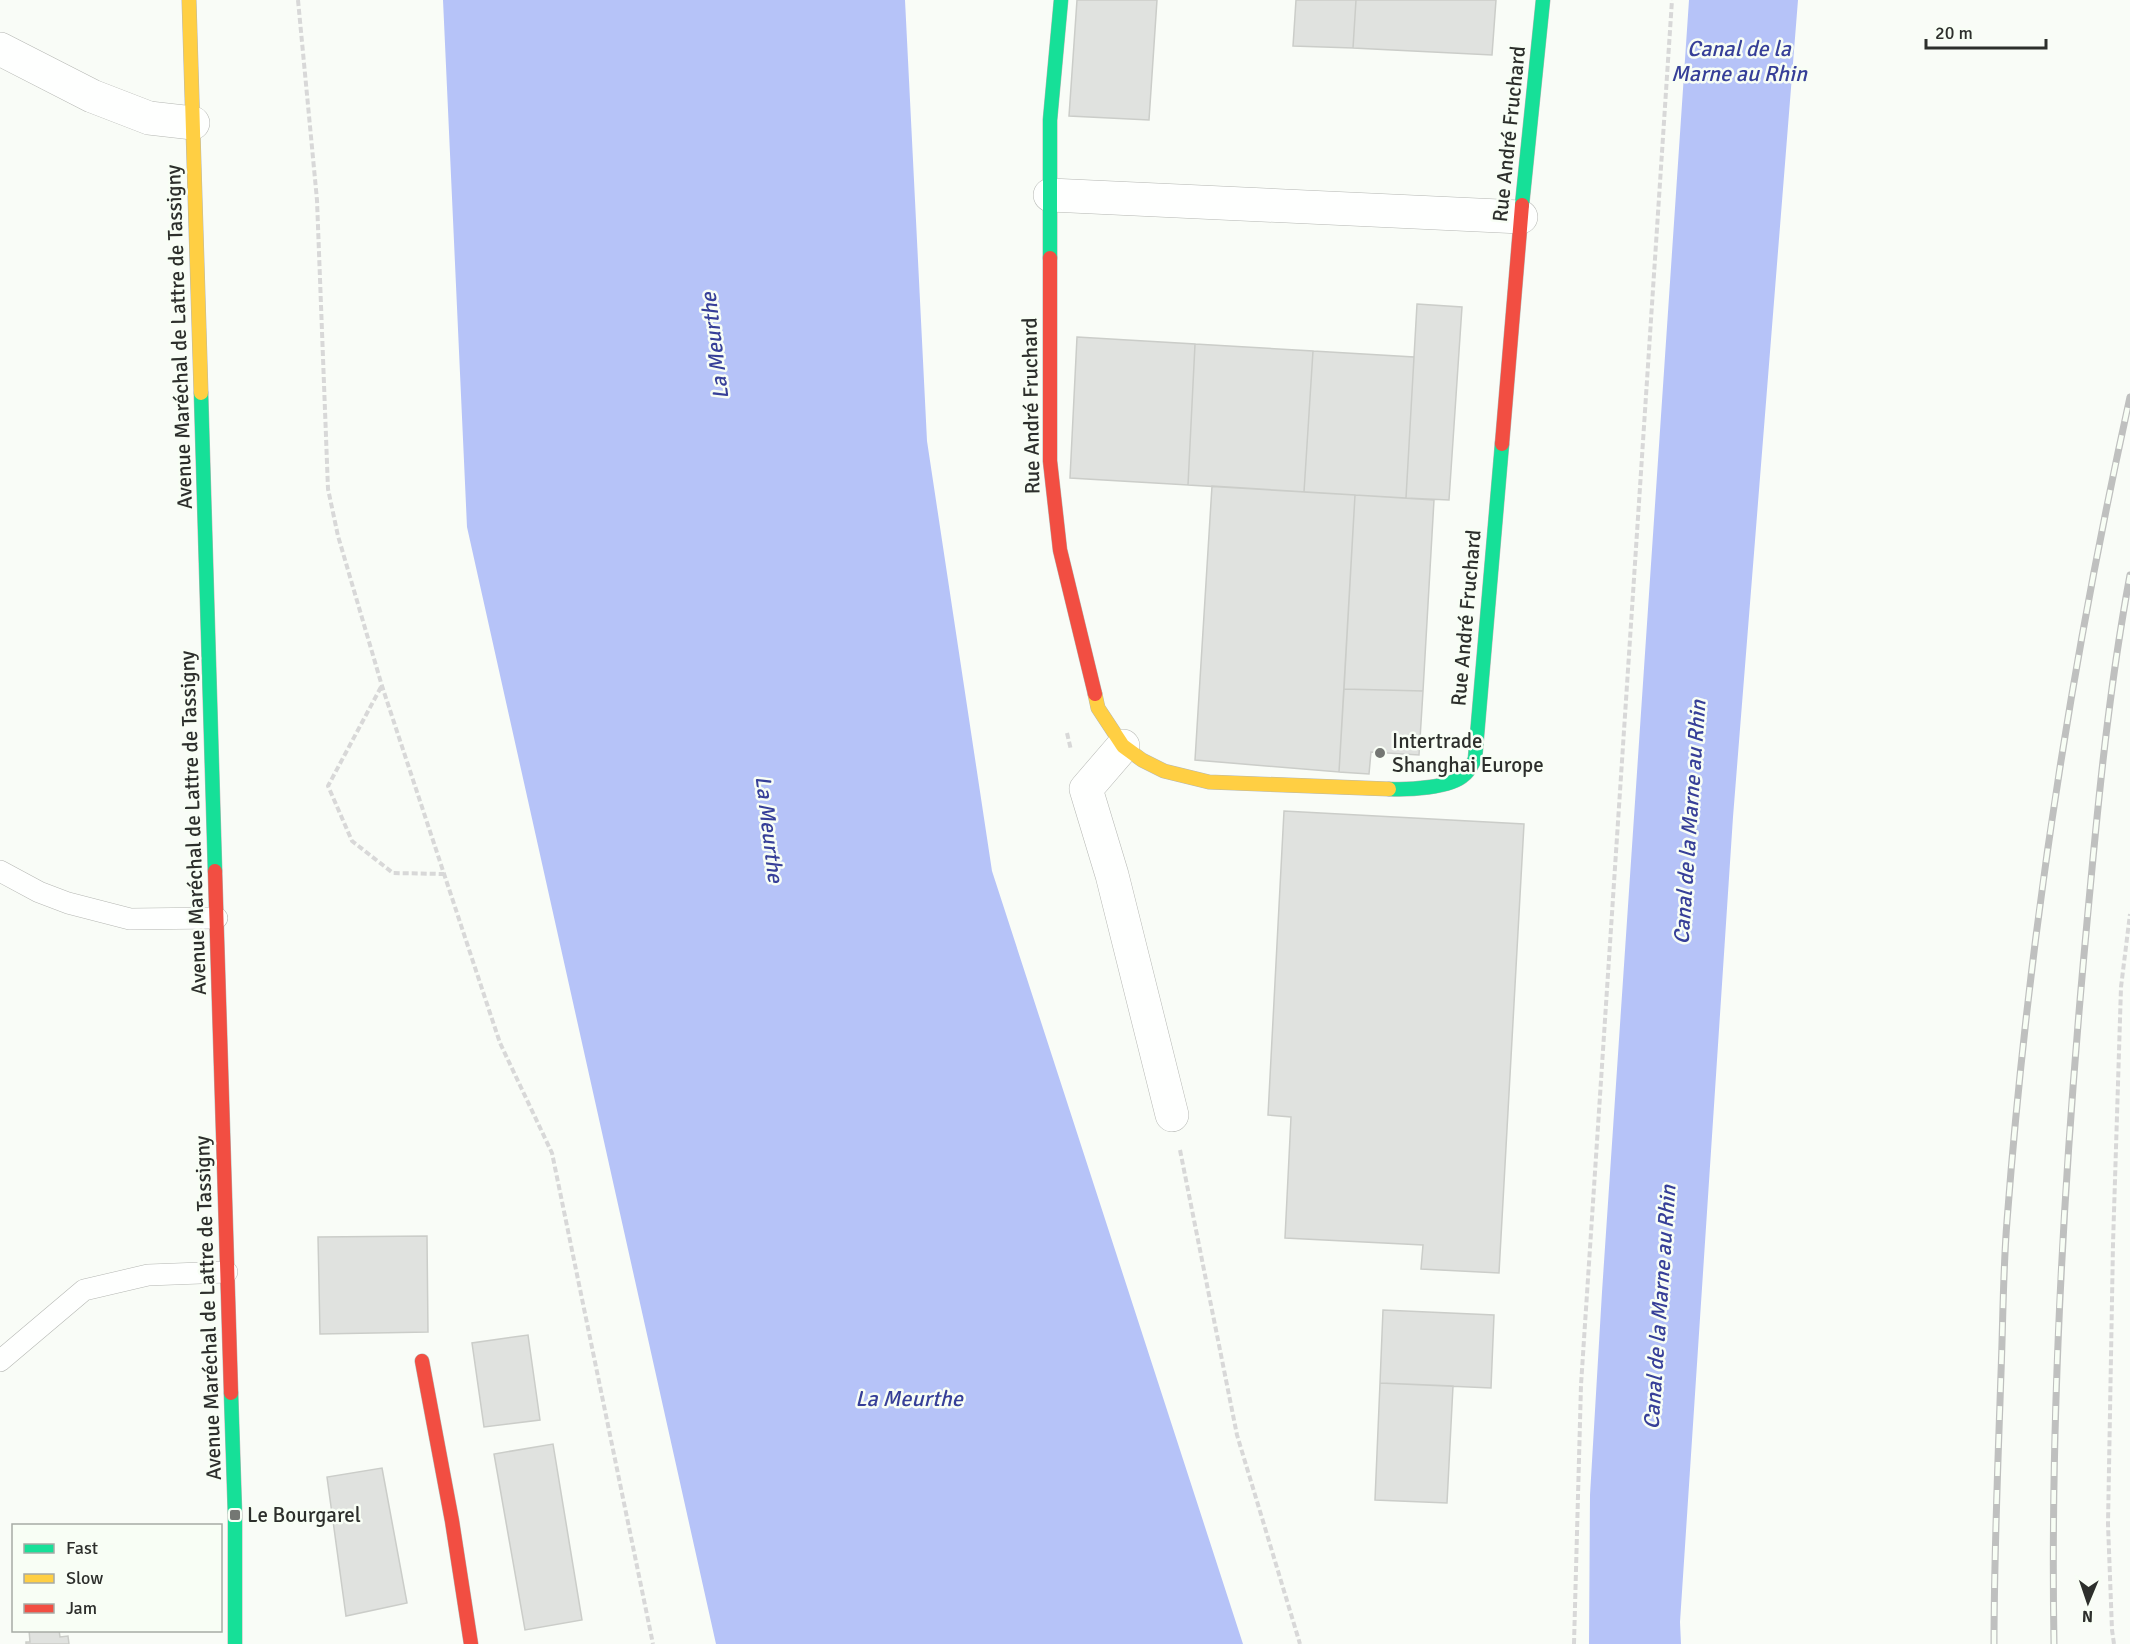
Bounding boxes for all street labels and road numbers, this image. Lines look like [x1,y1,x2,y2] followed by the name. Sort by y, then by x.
[1487,45,1531,223] street label: Rue André Fruchard
[160,164,198,510] street label: Avenue Maréchal de Lattre de Tassigny
[1016,317,1046,495] street label: Rue André Fruchard
[1445,529,1487,707] street label: Rue André Fruchard
[174,650,212,996] street label: Avenue Maréchal de Lattre de Tassigny
[189,1135,227,1481] street label: Avenue Maréchal de Lattre de Tassigny

